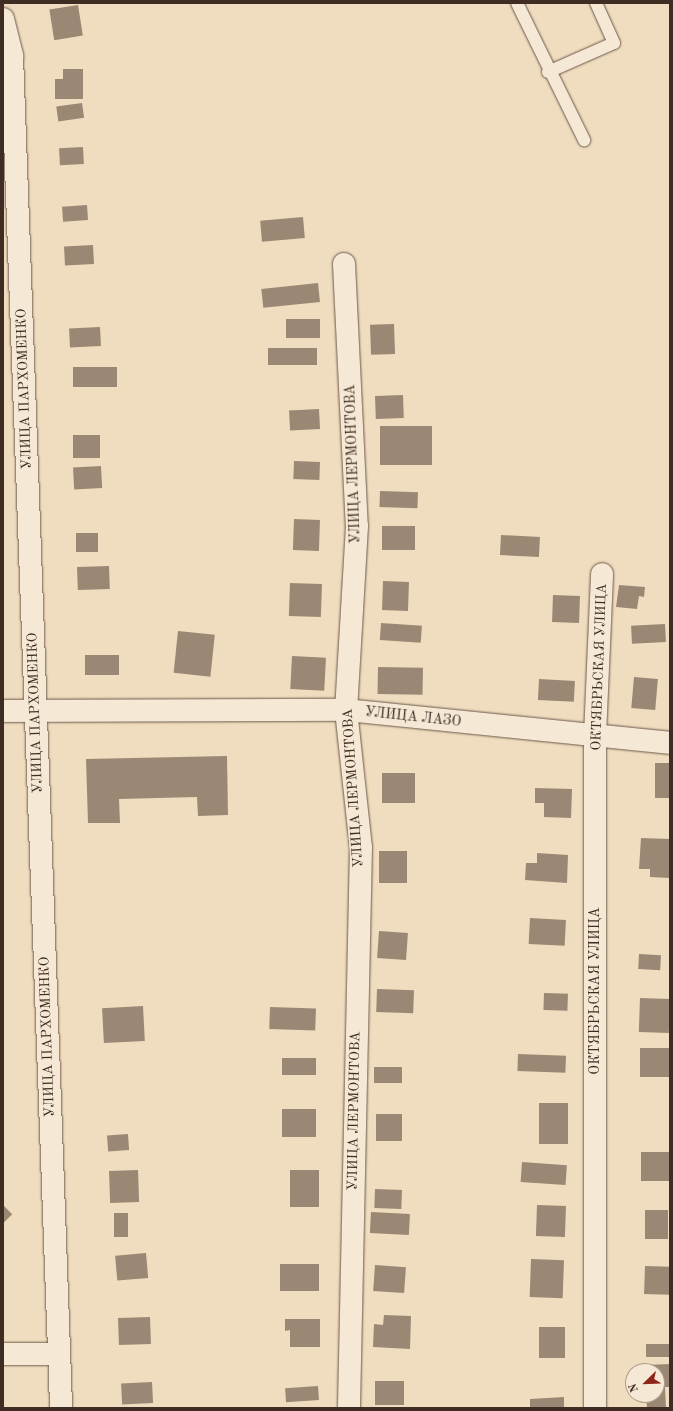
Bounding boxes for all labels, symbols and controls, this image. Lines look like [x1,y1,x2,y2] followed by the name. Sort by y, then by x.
[13,308,35,470] street label: УЛИЦА ПАРХОМЕНКО
[342,384,364,544] street label: УЛИЦА ЛЕРМОНТОВА
[588,583,610,751] street label: ОКТЯБРЬСКАЯ УЛИЦА
[24,632,46,794] street label: УЛИЦА ПАРХОМЕНКО
[364,704,462,730] street label: УЛИЦА ЛАЗО
[339,708,367,868] street label: УЛИЦА ЛЕРМОНТОВА
[587,907,603,1075] street label: ОКТЯБРЬСКАЯ УЛИЦА
[36,956,58,1118] street label: УЛИЦА ПАРХОМЕНКО
[344,1031,364,1191] street label: УЛИЦА ЛЕРМОНТОВА
[625,1363,665,1403] north arrow
[628,1381,641,1394] text: N

